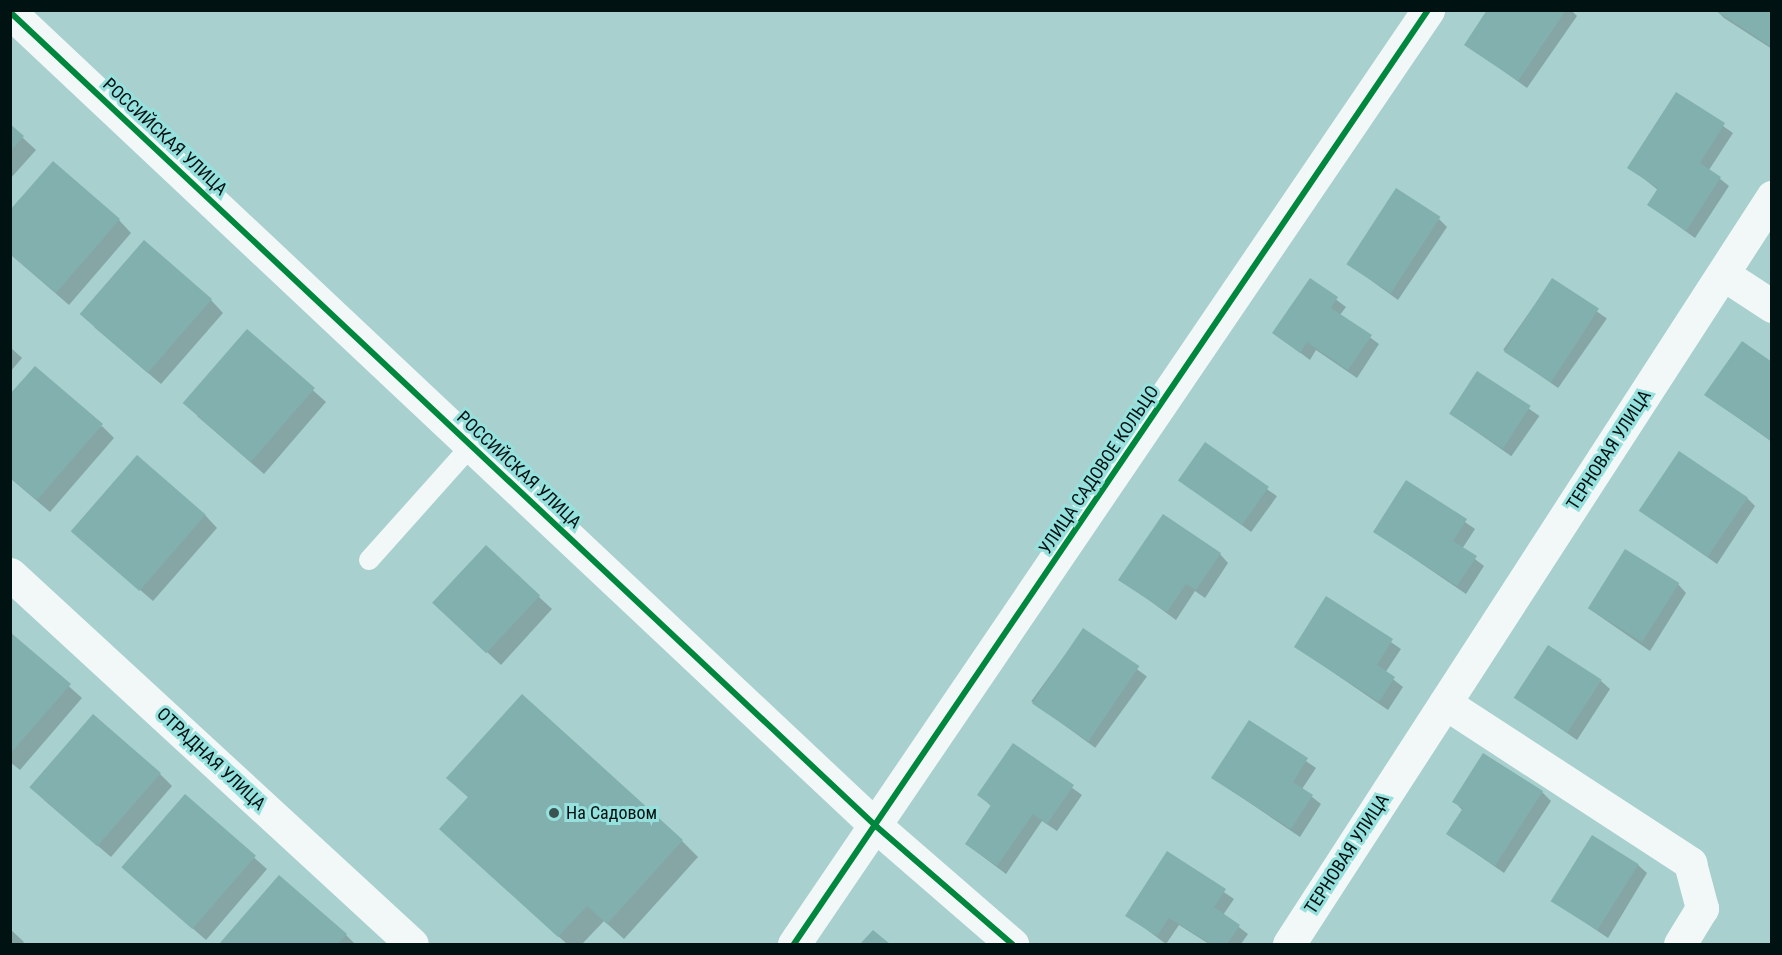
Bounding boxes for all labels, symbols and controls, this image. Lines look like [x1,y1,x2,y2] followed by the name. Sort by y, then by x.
[98,74,232,200] street label: РОССИЙСКАЯ УЛИЦА
[1035,382,1163,558] street label: УЛИЦА САДОВОЕ КОЛЬЦО
[1562,386,1656,514] street label: ТЕРНОВАЯ УЛИЦА
[452,407,586,533] street label: РОССИЙСКАЯ УЛИЦА
[152,703,270,815] street label: ОТРАДНАЯ УЛИЦА
[1300,790,1394,918] street label: ТЕРНОВАЯ УЛИЦА
[566,802,657,824] place label: На Садовом
[547,806,561,820] marker: На Садовом

